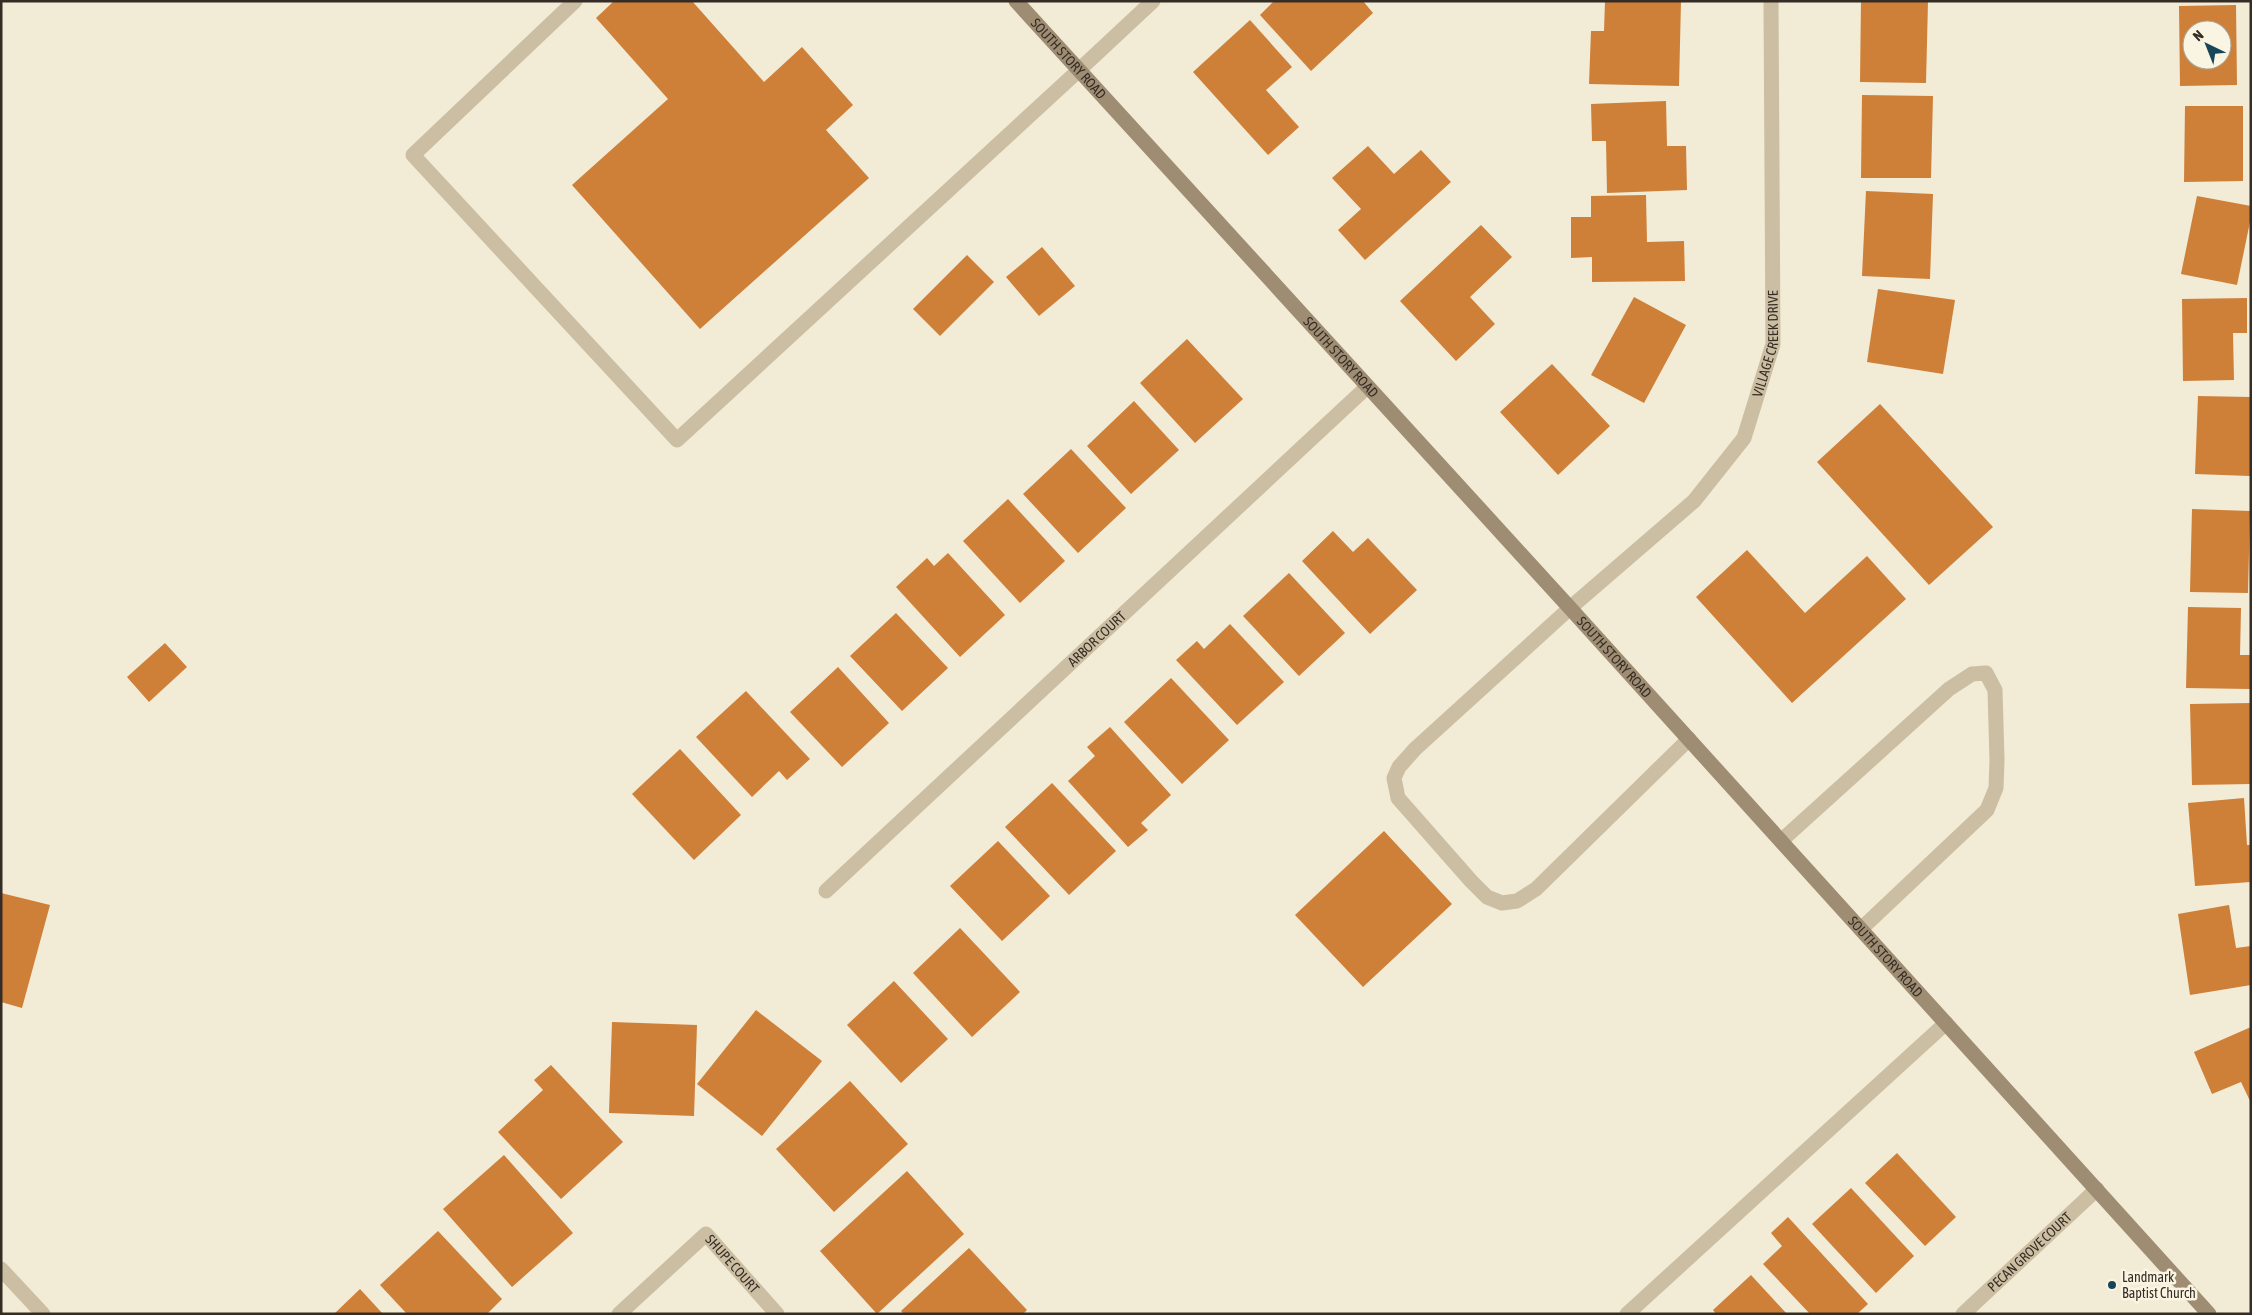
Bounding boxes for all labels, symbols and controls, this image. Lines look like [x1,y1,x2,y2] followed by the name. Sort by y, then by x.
[1028,15,1109,102] street label: SOUTH STORY ROAD
[2182,20,2232,70] north arrow
[2190,27,2207,44] text: N
[1749,290,1781,399] street label: VILLAGE CREEK DRIVE
[1300,313,1382,401] street label: SOUTH STORY ROAD
[1064,608,1129,670] street label: ARBOR COURT
[1574,613,1655,701] street label: SOUTH STORY ROAD
[1845,913,1926,1000] street label: SOUTH STORY ROAD
[1984,1209,2075,1295] street label: PECAN GROVE COURT
[702,1231,763,1296] street label: SHUPE COURT
[2122,1269,2196,1301] place label: Landmark Baptist Church
[2106,1279,2118,1291] marker: Landmark Baptist Church

